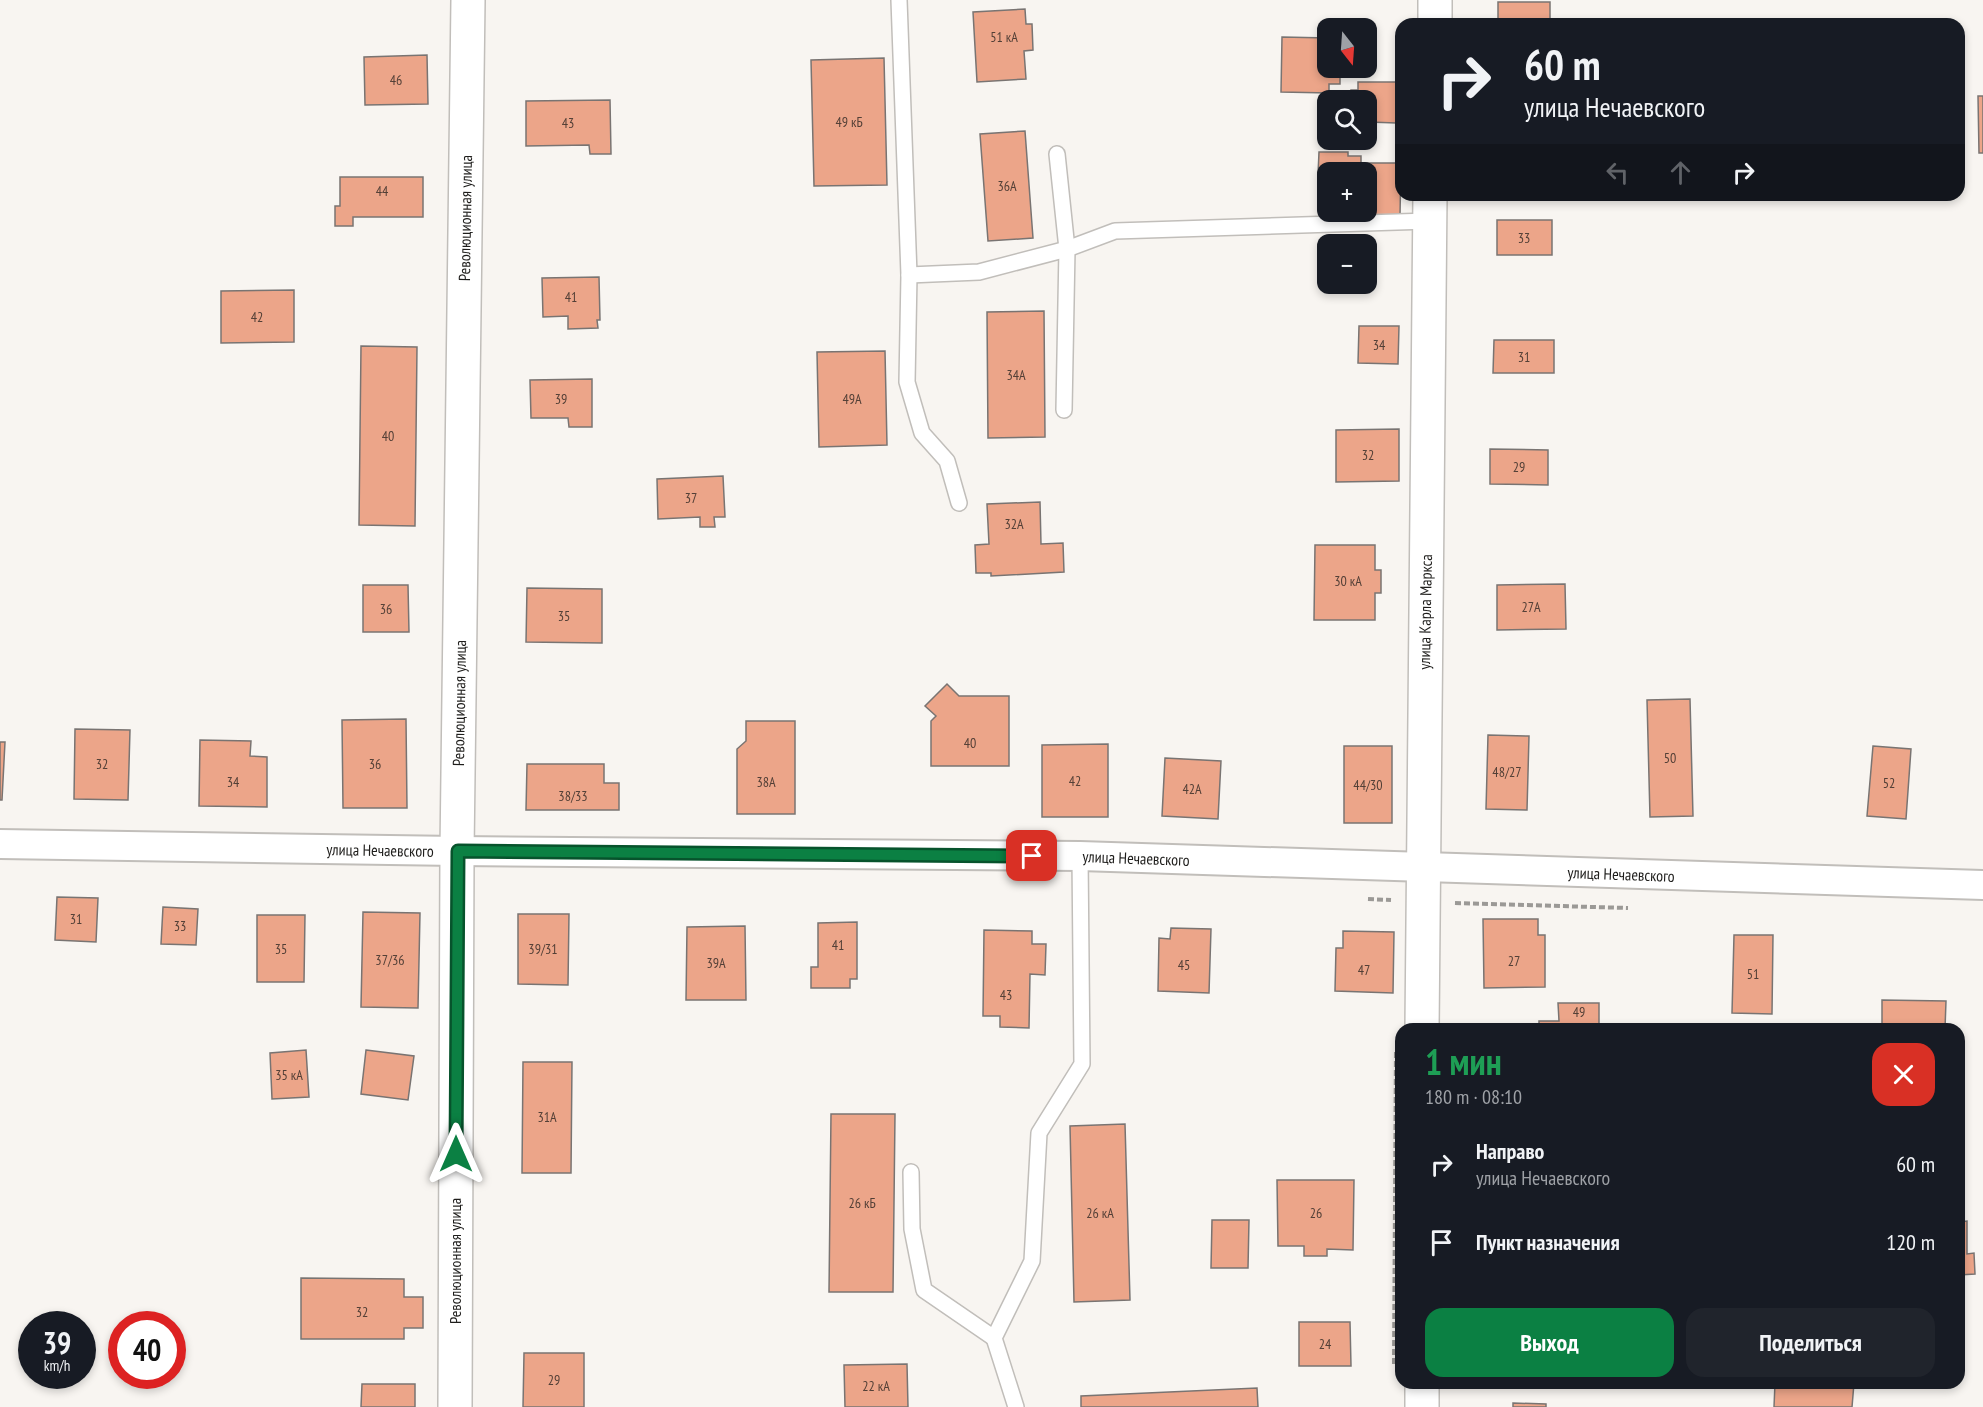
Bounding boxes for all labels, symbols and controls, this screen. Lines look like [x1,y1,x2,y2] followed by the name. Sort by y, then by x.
[1317,18,1377,78] north arrow
[1317,18,1377,294] map controls
[990,28,1018,46] house number: 51 кА
[1524,37,1601,92] text: 60 m
[1425,42,1503,120] icon: right
[390,71,402,89] house number: 46
[1317,90,1377,150] button: search
[1524,90,1705,124] text: улица Нечаевского
[835,113,863,131] house number: 49 кБ
[562,114,574,132] house number: 43
[454,155,476,281] street label: Революционная улица
[1601,156,1634,189] icon: left
[1664,156,1697,189] icon: ahead
[1727,156,1760,189] icon: right
[1317,162,1377,222] button: +
[997,177,1017,195] house number: 36А
[376,182,389,200] house number: 44
[1518,229,1530,247] house number: 33
[1317,234,1377,294] button: −
[565,288,577,306] house number: 41
[251,308,263,326] house number: 42
[1373,336,1386,354] house number: 34
[1518,348,1530,366] house number: 31
[1006,366,1026,384] house number: 34А
[555,390,567,408] house number: 39
[842,390,862,408] house number: 49А
[382,427,394,445] house number: 40
[1362,446,1374,464] house number: 32
[1513,458,1525,476] house number: 29
[685,489,697,507] house number: 37
[1004,515,1024,533] house number: 32А
[1414,554,1436,670] street label: улица Карла Маркса
[1334,572,1362,590] house number: 30 кА
[1521,598,1541,616] house number: 27А
[380,600,392,618] house number: 36
[558,607,570,625] house number: 35
[448,640,470,766] street label: Революционная улица
[964,734,976,752] house number: 40
[1664,749,1676,767] house number: 50
[96,755,108,773] house number: 32
[369,755,381,773] house number: 36
[1492,763,1522,781] house number: 48/27
[1069,772,1081,790] house number: 42
[227,773,240,791] house number: 34
[756,773,776,791] house number: 38А
[1883,774,1895,792] house number: 52
[1353,776,1383,794] house number: 44/30
[1182,780,1202,798] house number: 42А
[558,787,588,805] house number: 38/33
[1006,830,1057,881] pin
[326,839,434,861] street label: улица Нечаевского
[1015,839,1048,872] icon: arrive
[1082,846,1190,870] street label: улица Нечаевского
[1567,862,1675,886] street label: улица Нечаевского
[70,910,82,928] house number: 31
[174,917,186,935] house number: 33
[832,936,844,954] house number: 41
[275,940,287,958] house number: 35
[528,940,558,958] house number: 39/31
[375,951,405,969] house number: 37/36
[1508,952,1520,970] house number: 27
[706,954,726,972] house number: 39А
[1178,956,1190,974] house number: 45
[1358,961,1370,979] house number: 47
[1747,965,1759,983] house number: 51
[1000,986,1012,1004] house number: 43
[1573,1003,1585,1021] house number: 49
[1425,1038,1502,1085] text: 1 мин
[1872,1043,1935,1106] button: close
[275,1066,303,1084] house number: 35 кА
[1425,1084,1522,1110] text: 180 m · 08:10
[537,1108,557,1126] house number: 31А
[424,1122,488,1186] position arrow
[1476,1137,1544,1165] text: Направо
[1425,1148,1458,1181] icon: right
[1896,1150,1935,1178] text: 60 m
[1476,1165,1610,1191] text: улица Нечаевского
[848,1194,876,1212] house number: 26 кБ
[445,1198,465,1324] street label: Революционная улица
[1086,1204,1114,1222] house number: 26 кА
[1310,1204,1322,1222] house number: 26
[1425,1226,1458,1259] icon: arrive
[1476,1228,1620,1256] text: Пункт назначения
[1886,1228,1935,1256] text: 120 m
[356,1303,368,1321] house number: 32
[1425,1308,1674,1377] button: Выход
[1686,1308,1935,1377] button: Поделиться
[108,1311,186,1389] speed limit sign: 40
[43,1323,71,1362] text: 39
[1319,1335,1332,1353] house number: 24
[44,1356,70,1375] text: km/h
[548,1371,560,1389] house number: 29
[862,1377,890,1395] house number: 22 кА

